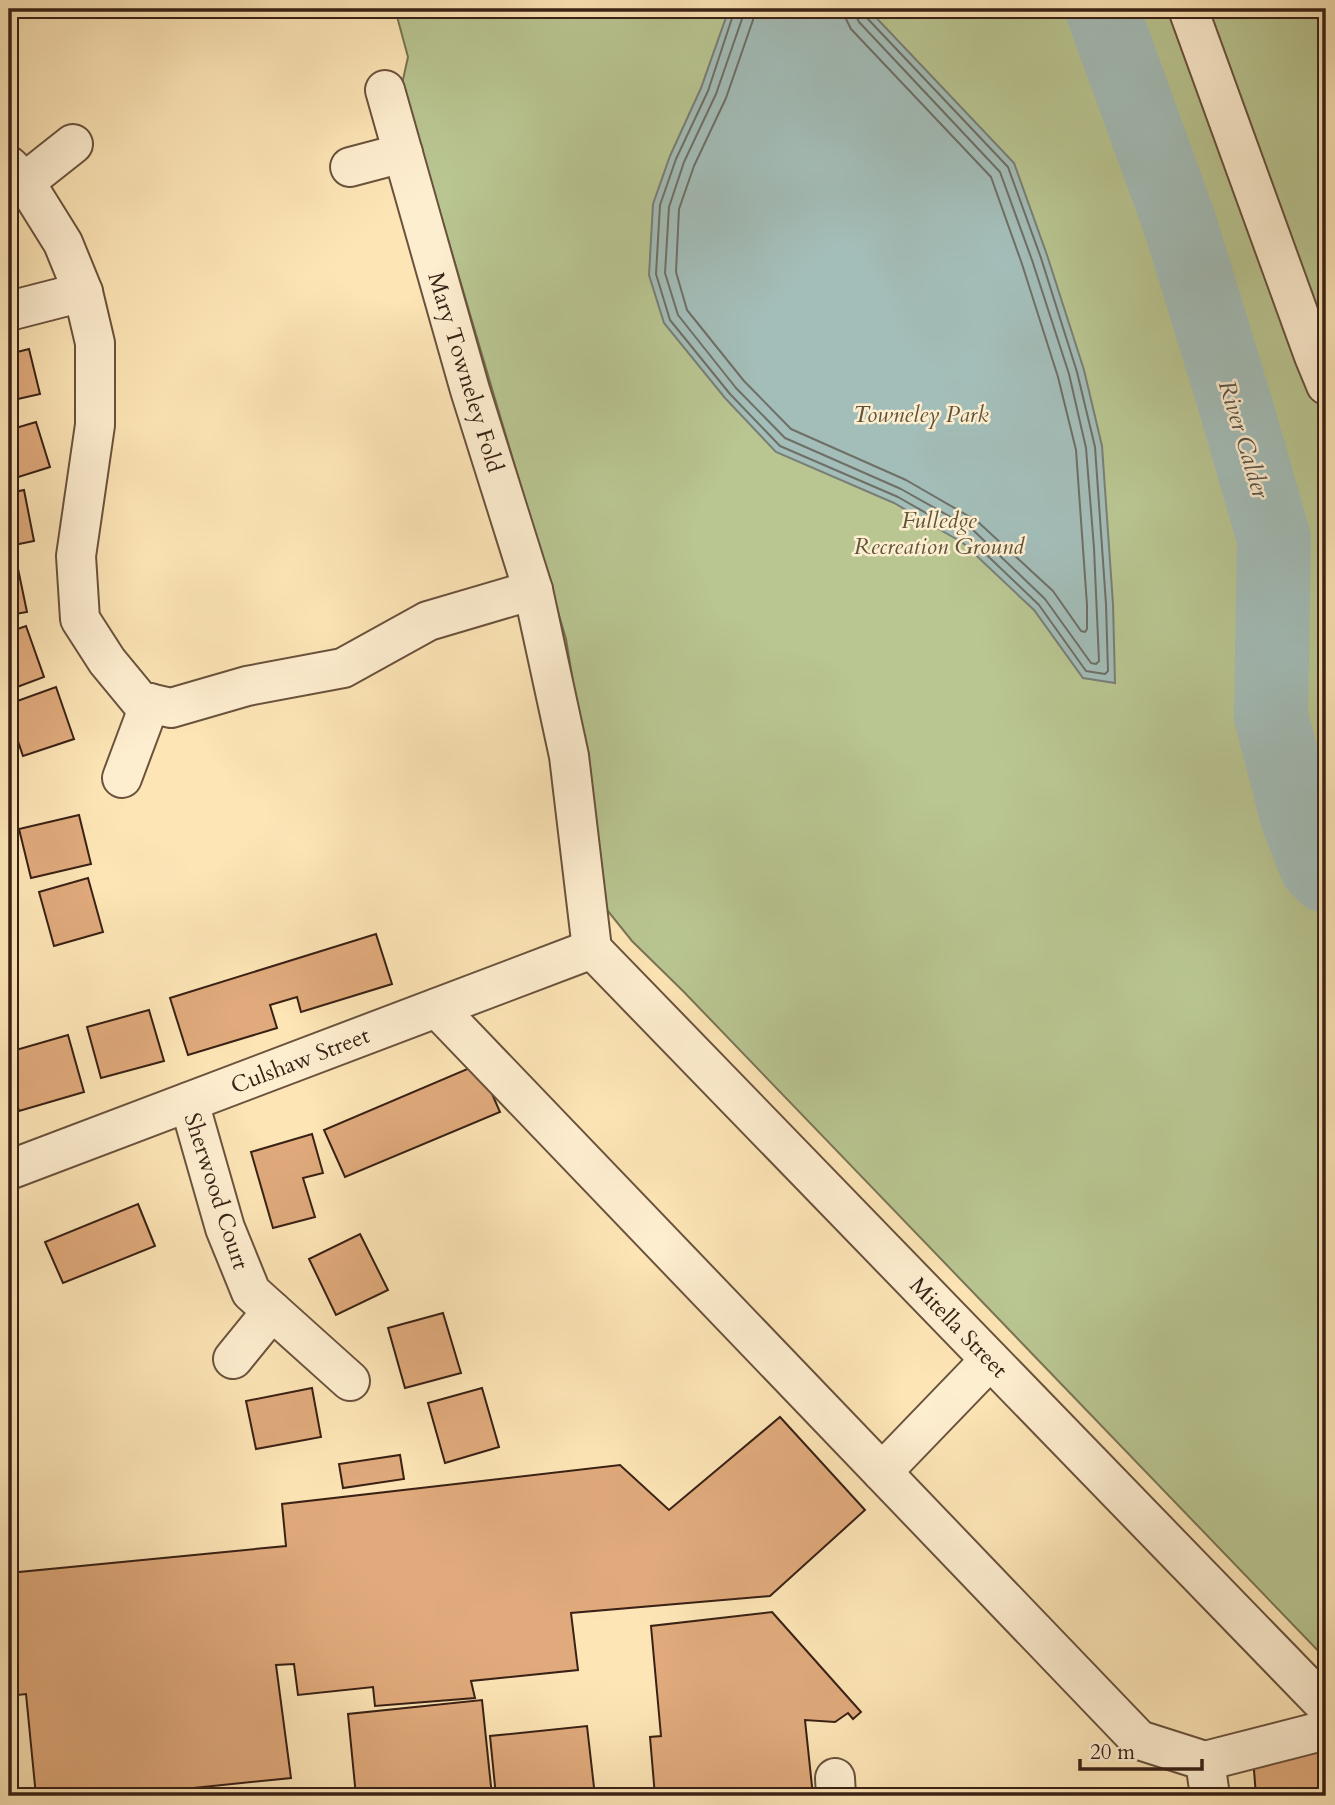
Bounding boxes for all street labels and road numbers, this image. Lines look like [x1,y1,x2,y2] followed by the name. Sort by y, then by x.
[420,268,511,477] street label: Mary Towneley Fold
[226,1020,374,1101] street label: Culshaw Street
[177,1109,256,1273] street label: Sherwood Court
[903,1270,1015,1385] street label: Mitella Street

